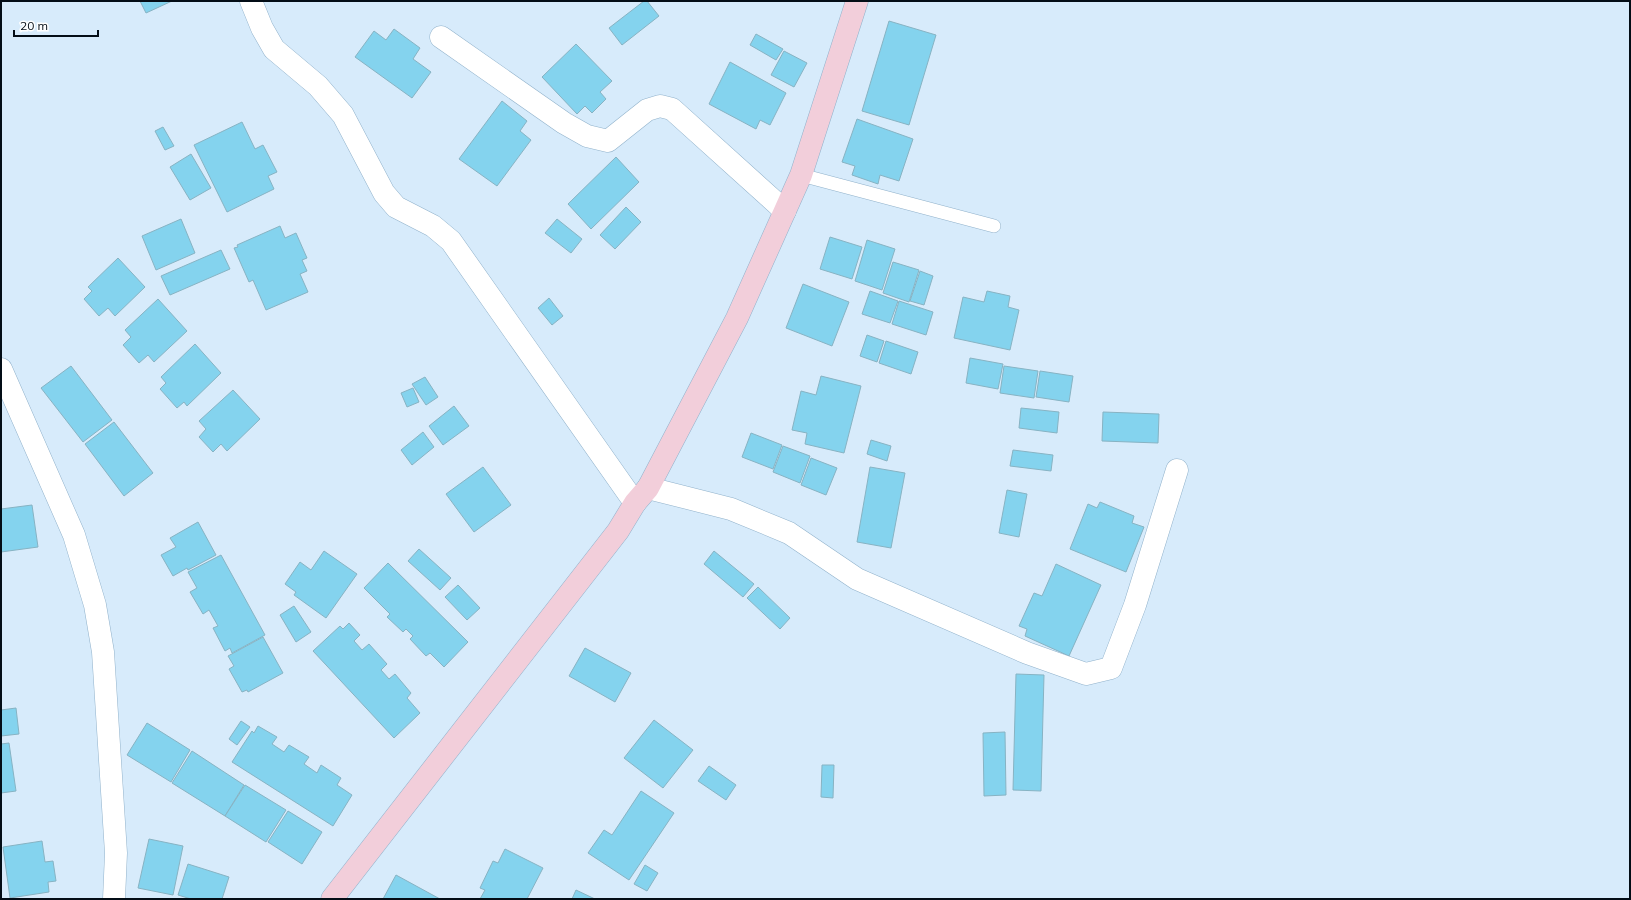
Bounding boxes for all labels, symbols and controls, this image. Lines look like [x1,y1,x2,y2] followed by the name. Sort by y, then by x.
[14,12,98,38] scale bar
[20,18,48,33] text: 20 m

